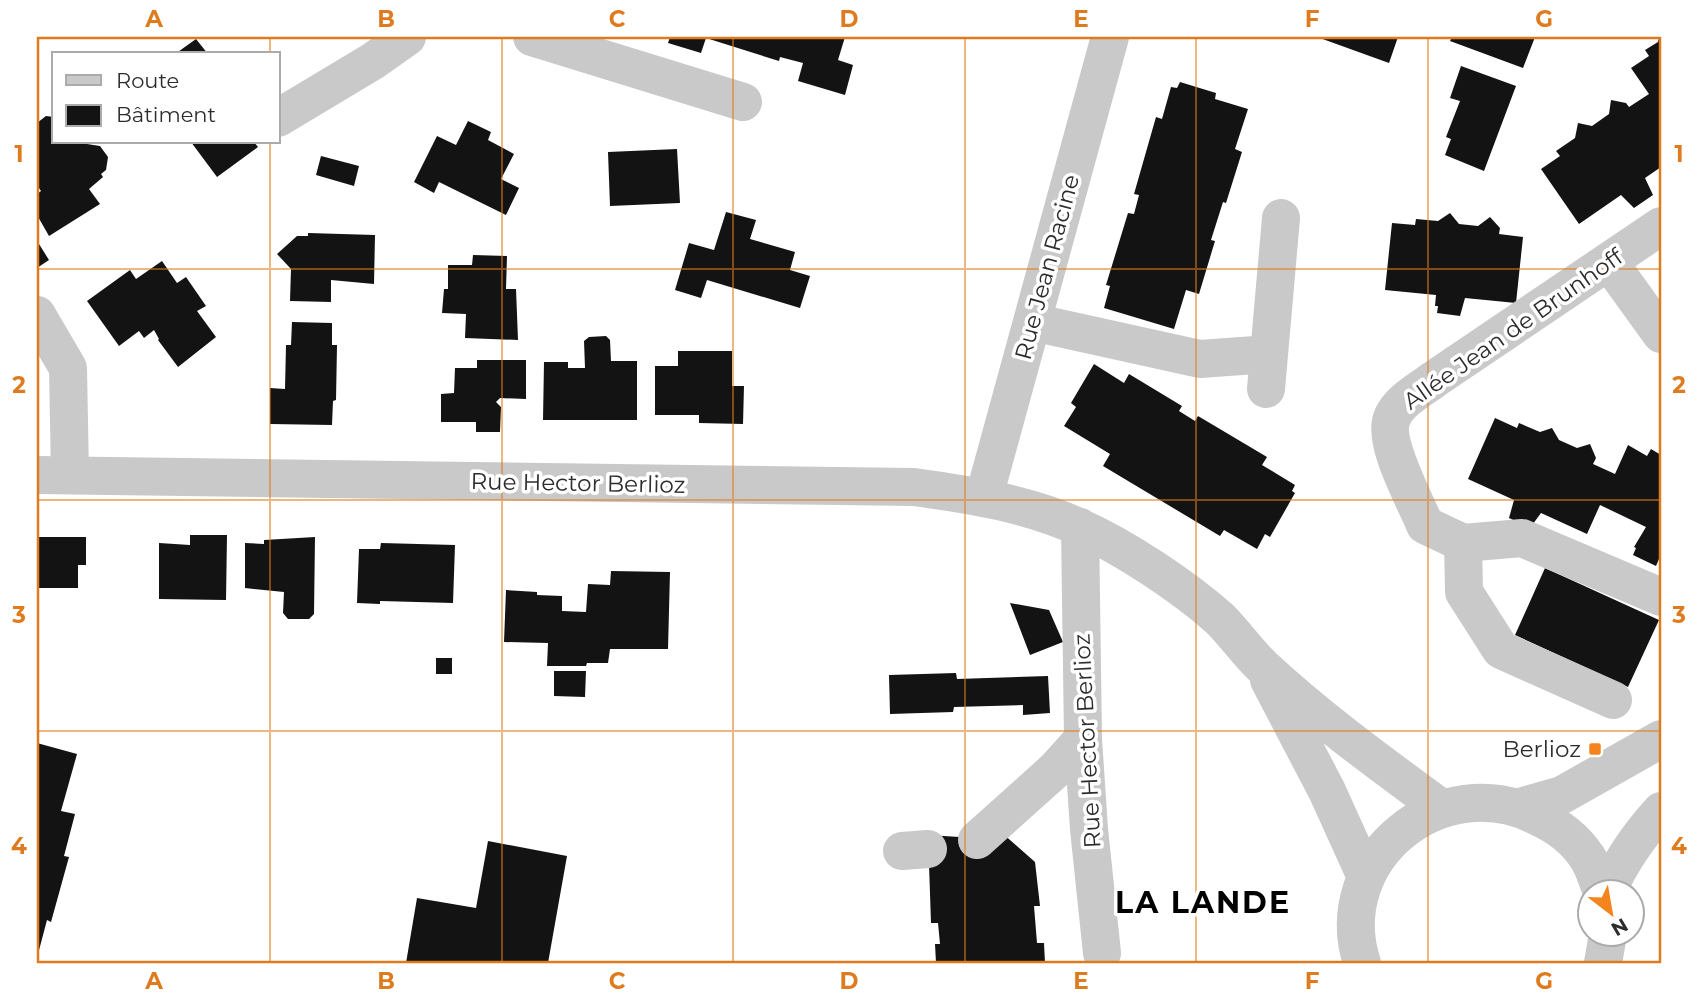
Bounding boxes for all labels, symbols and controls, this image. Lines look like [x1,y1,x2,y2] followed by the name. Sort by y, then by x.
[144,5,163,33] text: A
[377,5,395,33] text: B
[609,5,626,33] text: C
[840,5,859,33] text: D
[1073,5,1089,33] text: E
[1305,5,1320,33] text: F
[1535,5,1553,33] text: G
[52,52,280,144] legend
[116,68,179,93] text: Route
[116,102,216,127] text: Bâtiment
[14,140,24,168] text: 1
[1674,140,1684,168] text: 1
[1009,171,1085,363] street label: Rue Jean Racine
[1398,242,1629,415] street label: Allée Jean de Brunhoff
[12,371,26,399] text: 2
[1672,371,1686,399] text: 2
[470,467,686,499] street label: Rue Hector Berlioz
[11,601,26,629] text: 3
[1671,601,1686,629] text: 3
[1067,633,1107,849] street label: Rue Hector Berlioz
[1502,735,1581,763] place label: Berlioz
[1587,741,1603,757] marker: Berlioz
[11,832,27,860] text: 4
[1671,832,1687,860] text: 4
[1576,878,1646,948] north arrow
[1115,884,1291,921] district label: LA LANDE
[1607,913,1632,941] text: N
[144,967,163,995] text: A
[377,967,395,995] text: B
[609,967,626,995] text: C
[840,967,859,995] text: D
[1073,967,1089,995] text: E
[1305,967,1320,995] text: F
[1535,967,1553,995] text: G

